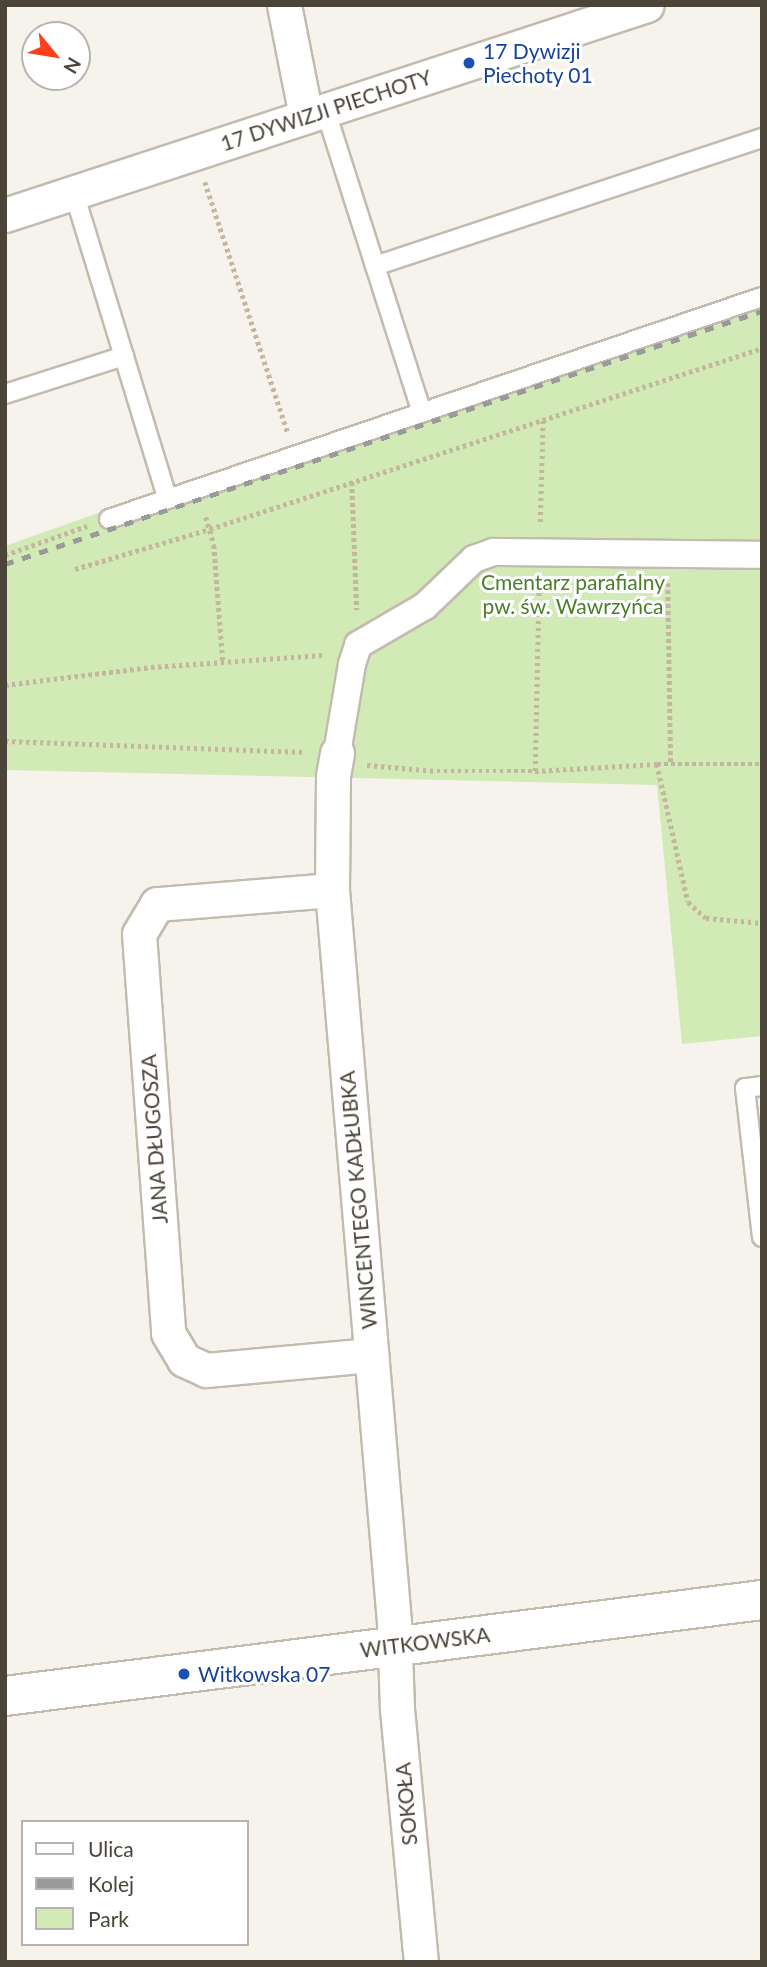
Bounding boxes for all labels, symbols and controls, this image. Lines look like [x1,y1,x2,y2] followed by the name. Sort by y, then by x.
[21,21,91,91] north arrow
[483,38,593,88] place label: 17 Dywizji Piechoty 01
[59,54,87,78] text: N
[461,55,477,71] marker: 17 Dywizji Piechoty 01
[217,64,435,156] street label: 17 DYWIZJI PIECHOTY
[481,569,665,619] park label: Cmentarz parafialny pw. św. Wawrzyńca
[135,1053,173,1225] street label: JANA DŁUGOSZA
[334,1070,382,1330] street label: WINCENTEGO KADŁUBKA
[359,1622,491,1662] street label: WITKOWSKA
[198,1661,330,1687] place label: Witkowska 07
[176,1666,192,1682] marker: Witkowska 07
[390,1761,422,1847] street label: SOKOŁA
[21,1820,248,1946] legend
[88,1836,134,1861] text: Ulica
[88,1871,134,1896] text: Kolej
[88,1906,129,1931] text: Park

